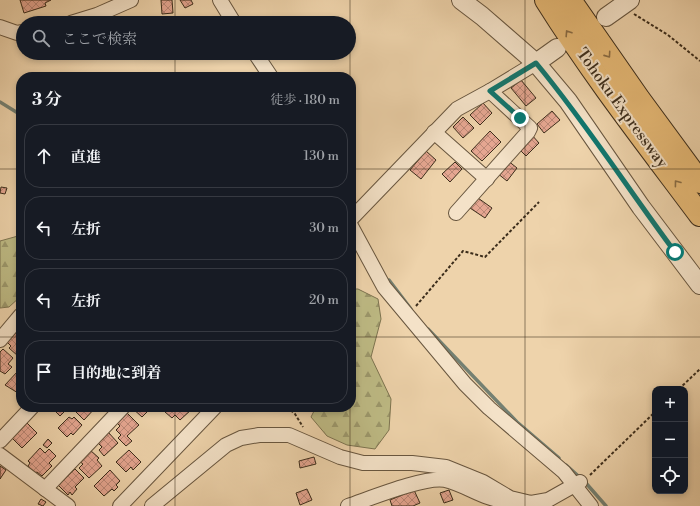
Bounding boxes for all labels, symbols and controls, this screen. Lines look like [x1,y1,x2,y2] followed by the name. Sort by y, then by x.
[16,16,356,60] search box
[30,27,52,49] icon: search
[62,30,137,49] text: ここで検索
[565,30,572,37] one-way arrow
[572,44,672,172] street label: Tohoku Expressway
[603,51,610,58] one-way arrow
[32,89,62,111] text: 3 分
[270,92,340,108] text: 徒歩 · 180 m
[511,109,529,127] route end
[33,145,55,167] icon: ahead
[71,148,101,167] text: 直進
[304,148,339,164] text: 130 m
[674,181,681,188] one-way arrow
[33,217,55,239] icon: left
[71,220,101,239] text: 左折
[309,220,339,236] text: 30 m
[666,243,684,261] route start
[33,289,55,311] icon: left
[71,292,101,311] text: 左折
[309,292,339,308] text: 20 m
[33,361,55,383] icon: arrive
[71,364,161,383] text: 目的地に到着
[652,386,688,494] map controls
[652,386,688,422] button: +
[652,422,688,458] button: −
[652,458,688,494] button: locate

